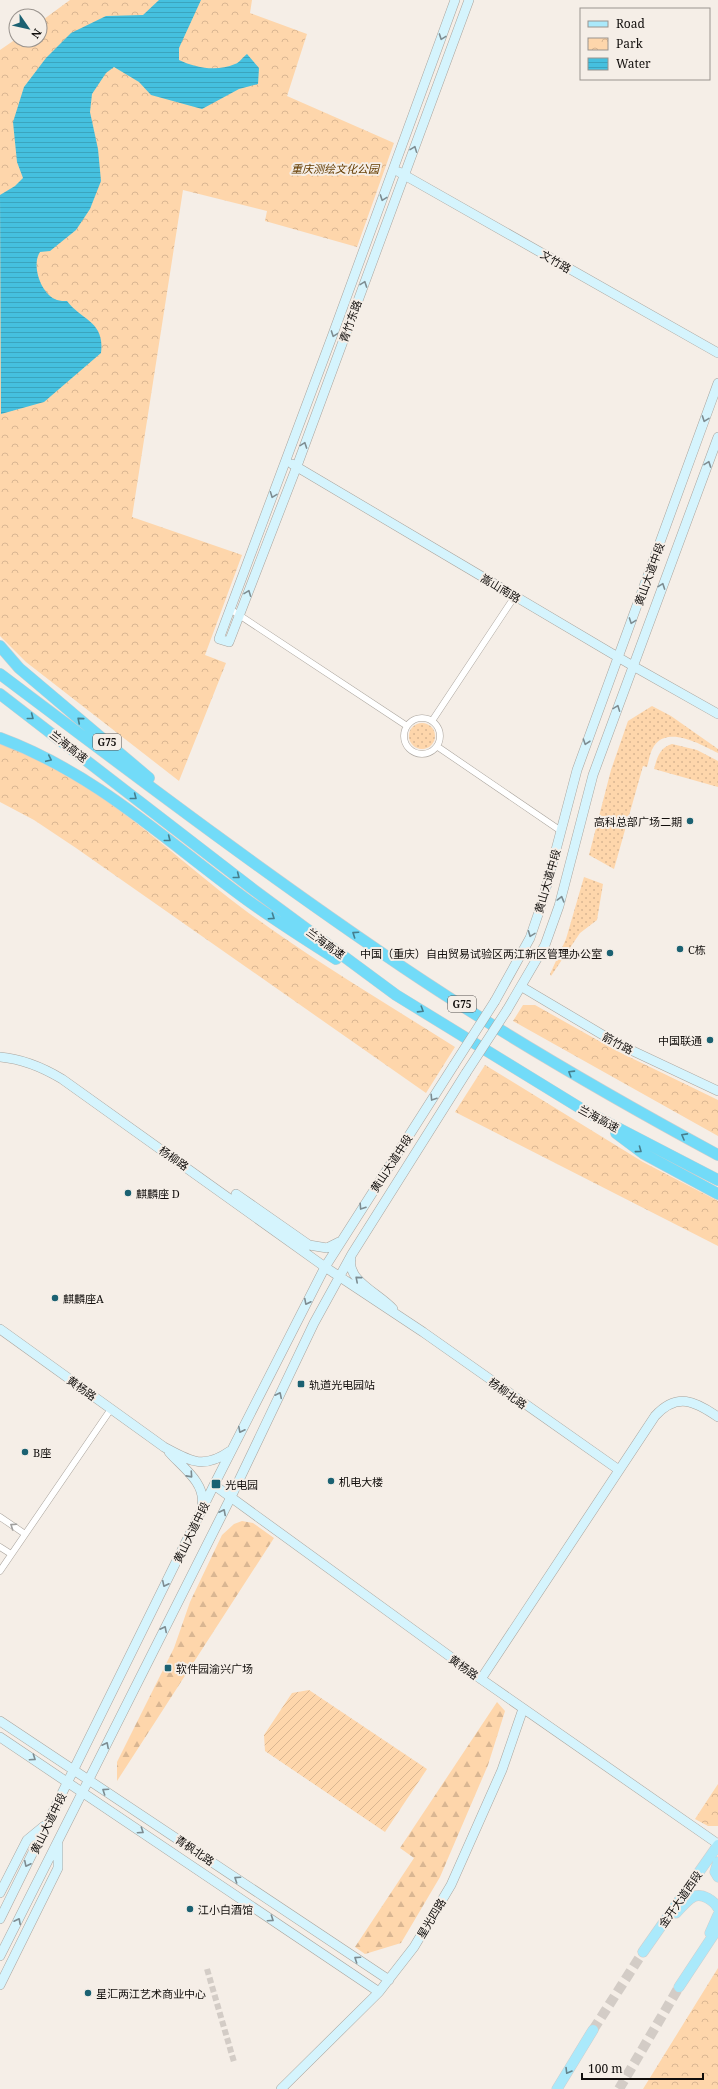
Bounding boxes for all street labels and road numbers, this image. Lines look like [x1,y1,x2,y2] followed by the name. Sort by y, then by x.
[538,246,574,276] street label: 文竹路
[335,298,365,344] street label: 青竹东路
[631,540,667,608] street label: 黄山大道中段
[478,570,524,606] street label: 嵩山南路
[47,727,91,765] street label: 兰海高速
[93,734,121,750] road number: G75
[531,847,563,915] street label: 黄山大道中段
[304,924,348,962] street label: 兰海高速
[448,996,476,1012] road number: G75
[600,1029,636,1057] street label: 箭竹路
[576,1101,622,1135] street label: 兰海高速
[367,1131,415,1195] street label: 黄山大道中段
[156,1142,192,1174] street label: 杨柳路
[64,1372,100,1404] street label: 黄杨路
[486,1374,530,1412] street label: 杨柳北路
[170,1499,212,1565] street label: 黄山大道中段
[446,1651,482,1683] street label: 黄杨路
[27,1790,69,1856] street label: 黄山大道中段
[173,1831,217,1869] street label: 青枫北路
[655,1868,705,1930] street label: 金开大道西段
[413,1895,449,1941] street label: 星光四路

